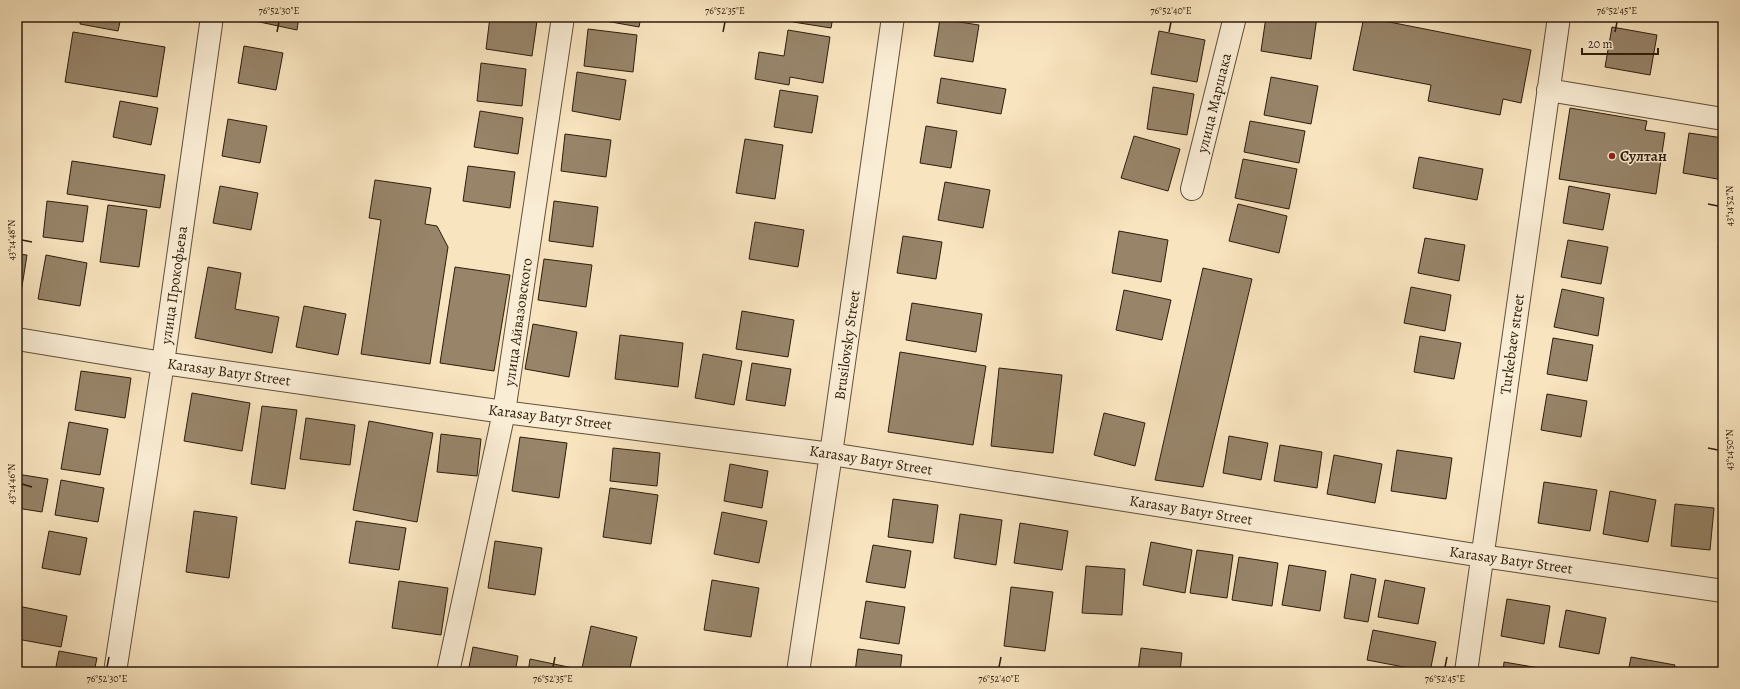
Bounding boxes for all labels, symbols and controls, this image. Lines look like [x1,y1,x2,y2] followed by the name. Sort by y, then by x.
[258,4,300,17] text: 76°52'30"E
[705,4,745,17] text: 76°52'35"E
[1150,4,1192,17] text: 76°52'40"E
[1597,4,1637,17] text: 76°52'45"E
[1582,30,1658,56] scale bar
[1588,36,1612,52] text: 20 m
[1192,51,1236,156] street label: улица Маршака
[1620,146,1667,166] place label: Султан
[1607,151,1617,161] marker: Султан
[1723,186,1736,226] text: 43°14'52"N
[5,220,18,260] text: 43°14'48"N
[156,225,192,346] street label: улица Прокофьева
[499,257,537,388] street label: улица Айвазовского
[829,289,865,401] street label: Brusilovsky Street
[1495,292,1529,396] street label: Turkebaev street
[166,353,292,391] street label: Karasay Batyr Street
[487,399,613,435] street label: Karasay Batyr Street
[1723,429,1736,471] text: 43°14'50"N
[808,440,934,480] street label: Karasay Batyr Street
[5,464,18,504] text: 43°14'46"N
[1128,490,1254,530] street label: Karasay Batyr Street
[1448,541,1574,579] street label: Karasay Batyr Street
[86,672,128,685] text: 76°52'30"E
[533,672,573,685] text: 76°52'35"E
[978,672,1020,685] text: 76°52'40"E
[1425,672,1465,685] text: 76°52'45"E

